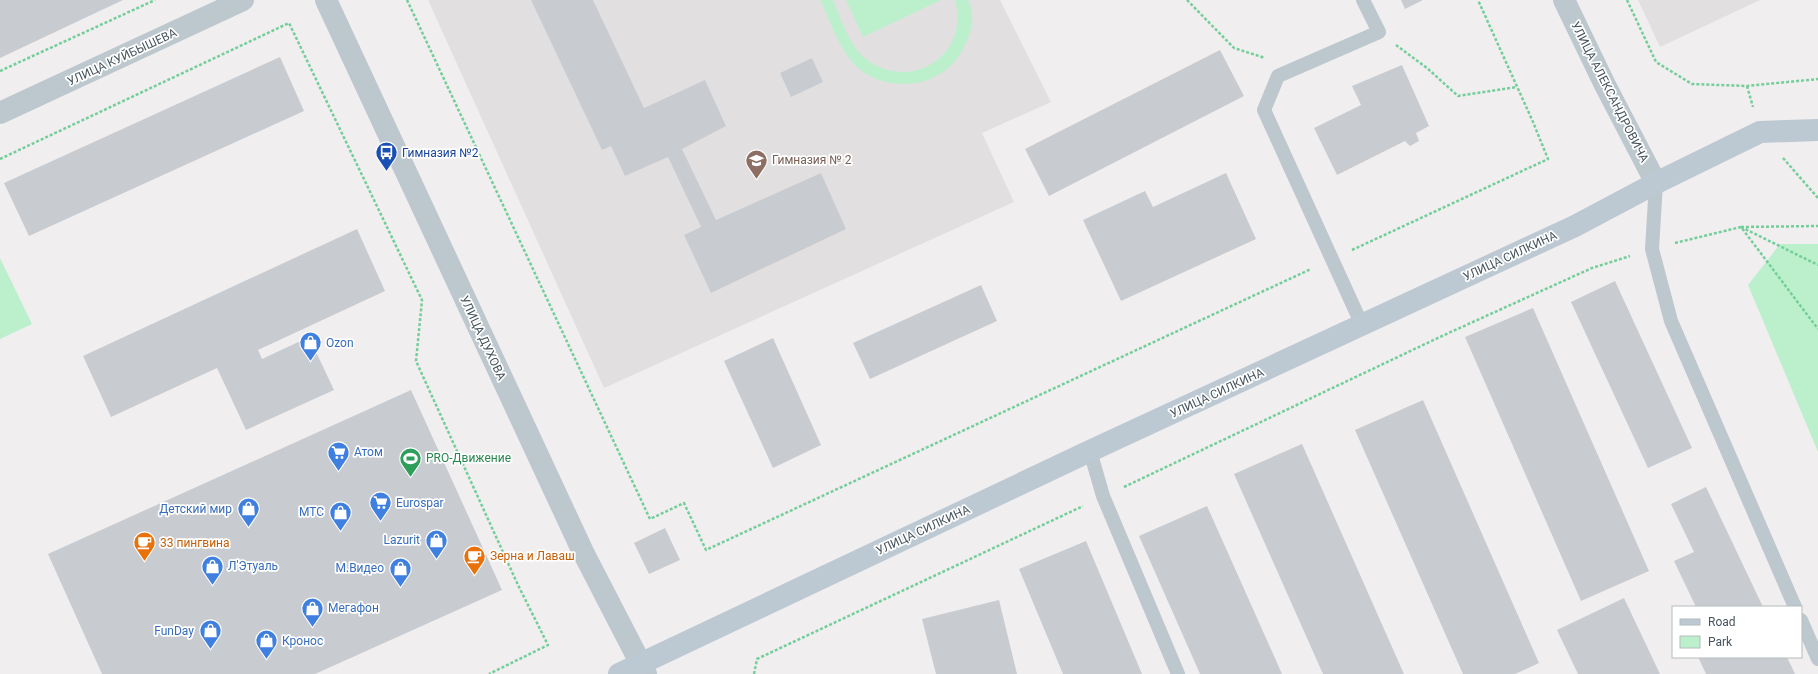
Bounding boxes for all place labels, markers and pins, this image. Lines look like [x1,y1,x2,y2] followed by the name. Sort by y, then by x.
[374,140,400,173] bus stop icon: Гимназия №2
[402,146,479,160] place label: Гимназия №2
[744,147,770,180] school or university icon: Гимназия № 2
[772,153,852,167] place label: Гимназия № 2
[298,330,324,363] shop icon: Ozon
[326,336,354,350] place label: Ozon
[326,439,352,472] supermarket icon: Атом
[354,445,383,459] place label: Атом
[397,445,423,478] sports icon: PRO-Движение
[426,451,511,465] place label: PRO-Движение
[368,490,394,523] supermarket icon: Eurospar
[235,496,261,529] shop icon: Детский мир
[396,496,444,510] place label: Eurospar
[327,499,353,532] shop icon: МТС
[159,502,232,516] place label: Детский мир
[299,505,324,519] place label: МТС
[423,527,449,560] shop icon: Lazurit
[132,530,158,563] cafe icon: 33 пингвина
[384,533,420,547] place label: Lazurit
[160,536,230,550] place label: 33 пингвина
[461,543,487,576] cafe icon: Зерна и Лаваш
[490,549,575,563] place label: Зерна и Лаваш
[200,553,226,586] shop icon: Л'Этуаль
[387,555,413,588] shop icon: М.Видео
[228,559,278,573] place label: Л'Этуаль
[336,561,384,575] place label: М.Видео
[299,595,325,628] shop icon: Мегафон
[328,601,379,615] place label: Мегафон
[197,618,223,651] shop icon: FunDay
[154,624,194,638] place label: FunDay
[253,628,279,661] shop icon: Кронос
[282,634,323,648] place label: Кронос

